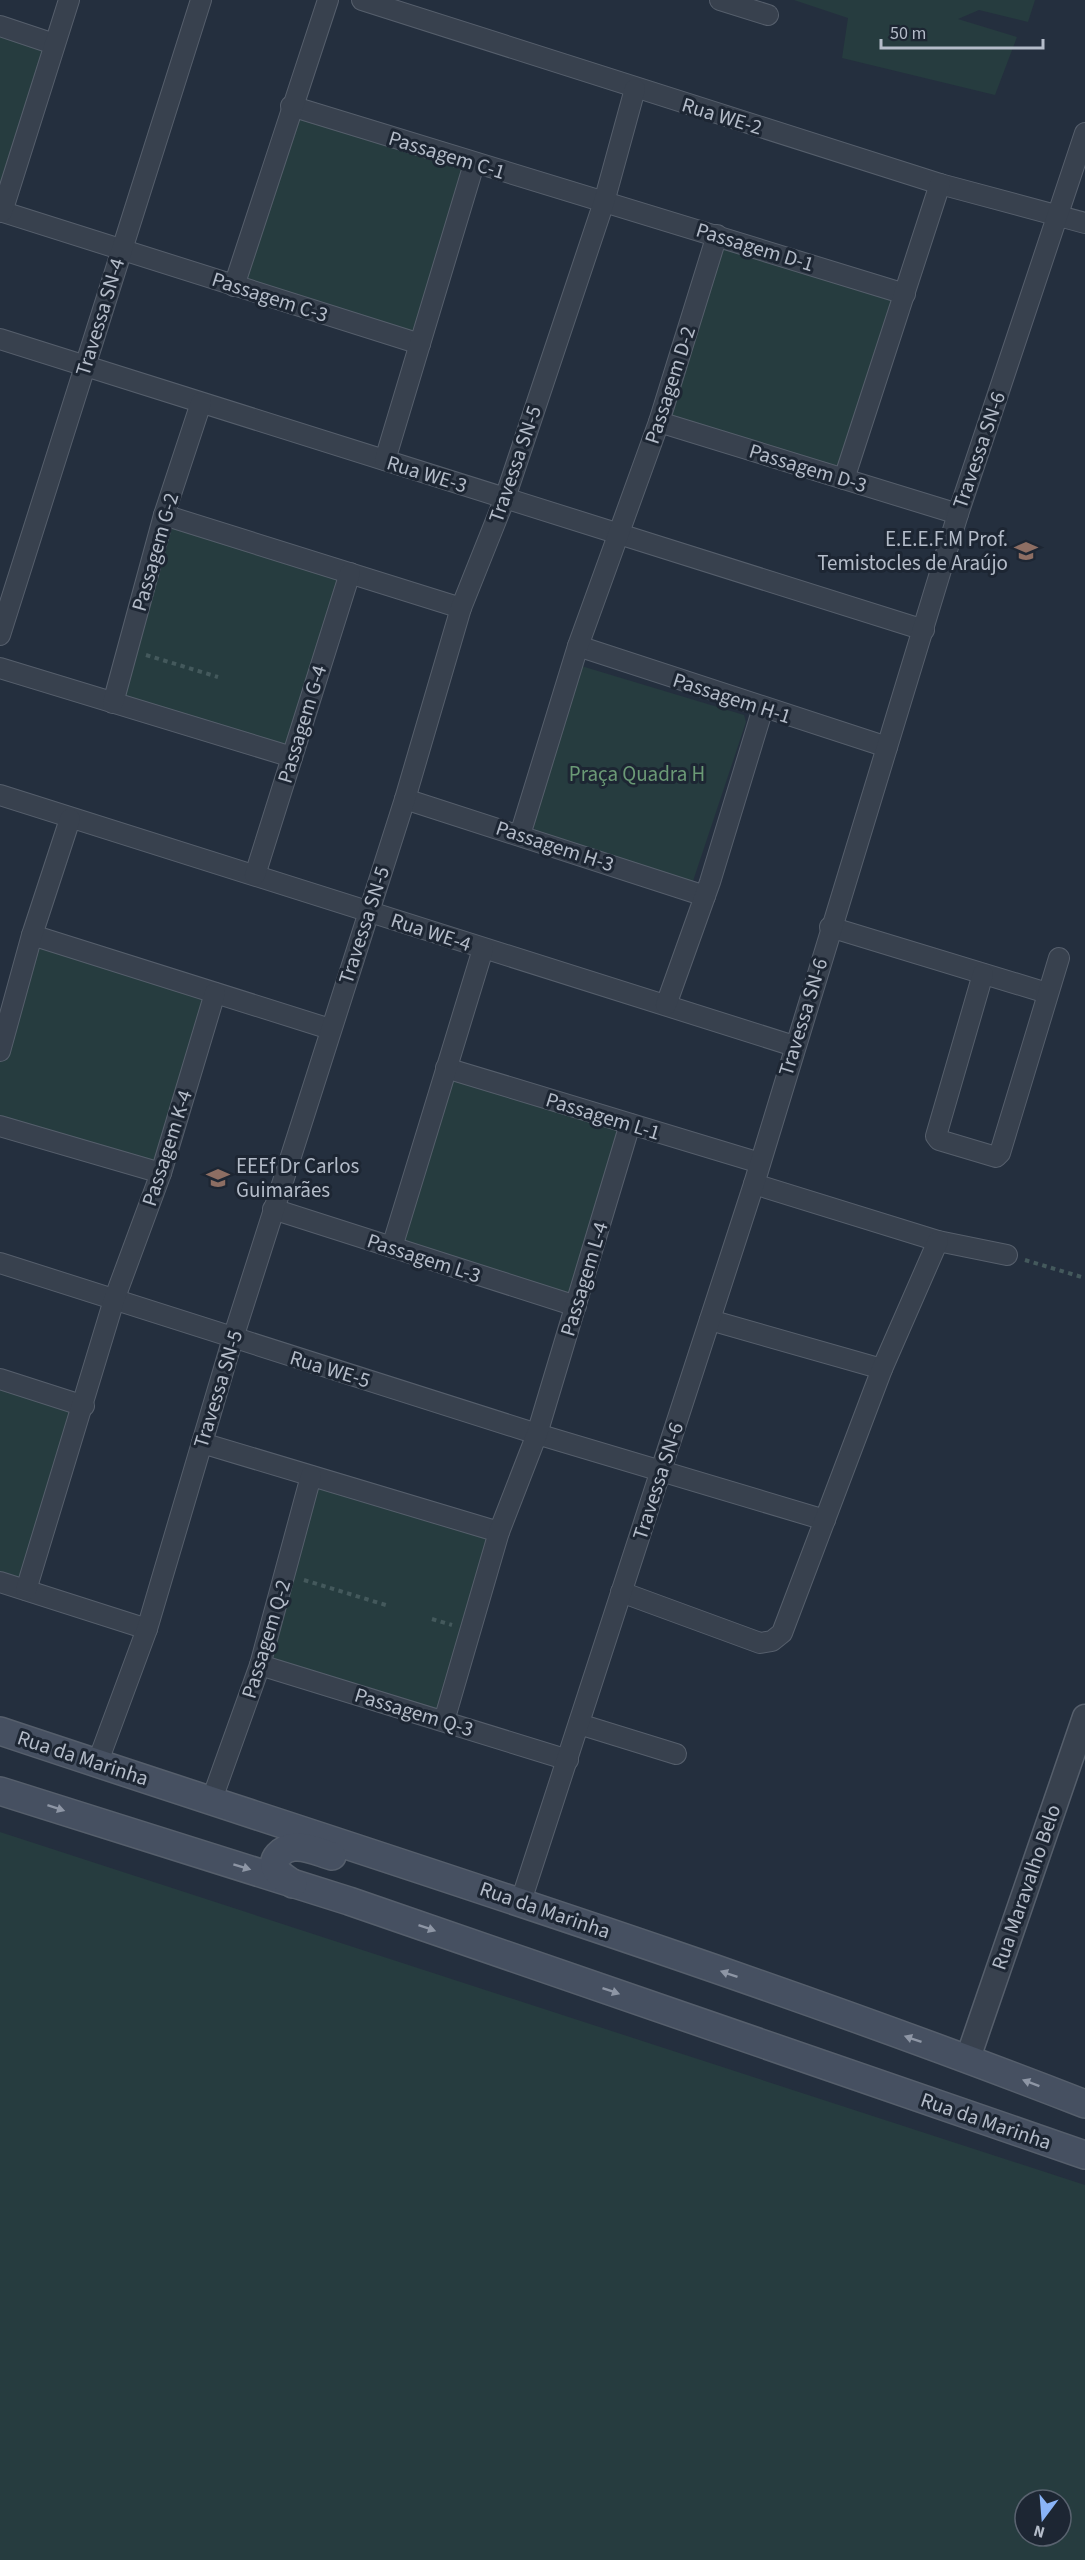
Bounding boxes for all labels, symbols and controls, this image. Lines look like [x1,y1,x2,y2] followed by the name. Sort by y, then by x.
[881,12,1043,50] scale bar
[890,21,926,46] text: 50 m
[678,90,766,142] street label: Rua WE-2
[385,123,509,187] street label: Passagem C-1
[692,215,818,279] street label: Passagem D-1
[68,254,132,380] street label: Travessa SN-4
[208,264,332,330] street label: Passagem C-3
[637,322,703,448] street label: Passagem D-2
[945,387,1013,513] street label: Travessa SN-6
[481,401,549,527] street label: Travessa SN-5
[745,436,871,500] street label: Passagem D-3
[383,448,471,500] street label: Rua WE-3
[124,489,186,615] street label: Passagem G-2
[817,524,1008,578] place label: E.E.E.F.M Prof. Temistocles de Araújo
[1013,538,1039,564] school or university icon: E.E.E.F.M Prof. Temistocles de Araújo
[270,661,334,787] street label: Passagem G-4
[669,665,795,731] street label: Passagem H-1
[569,759,705,789] park label: Praça Quadra H
[492,813,618,879] street label: Passagem H-3
[331,862,397,988] street label: Travessa SN-5
[387,905,475,959] street label: Rua WE-4
[771,954,835,1080] street label: Travessa SN-6
[542,1084,664,1148] street label: Passagem L-1
[134,1086,200,1210] street label: Passagem K-4
[236,1151,359,1205] place label: EEEf Dr Carlos Guimarães
[205,1165,231,1191] school or university icon: EEEf Dr Carlos Guimarães
[552,1218,616,1340] street label: Passagem L-4
[363,1225,485,1291] street label: Passagem L-3
[186,1326,250,1452] street label: Travessa SN-5
[286,1343,374,1395] street label: Rua WE-5
[625,1418,691,1544] street label: Travessa SN-6
[234,1576,298,1702] street label: Passagem Q-2
[351,1680,477,1744] street label: Passagem Q-3
[13,1723,153,1793] street label: Rua da Marinha
[984,1800,1068,1974] street label: Rua Maravalho Belo
[47,1804,65,1814] one-way arrow
[233,1863,251,1873] one-way arrow
[476,1874,614,1946] street label: Rua da Marinha
[418,1924,436,1933] one-way arrow
[720,1969,738,1979] one-way arrow
[602,1987,620,1997] one-way arrow
[904,2034,922,2044] one-way arrow
[1021,2078,1039,2088] one-way arrow
[917,2085,1055,2157] street label: Rua da Marinha
[1013,2488,1073,2548] north arrow
[1031,2519,1047,2543] text: N

